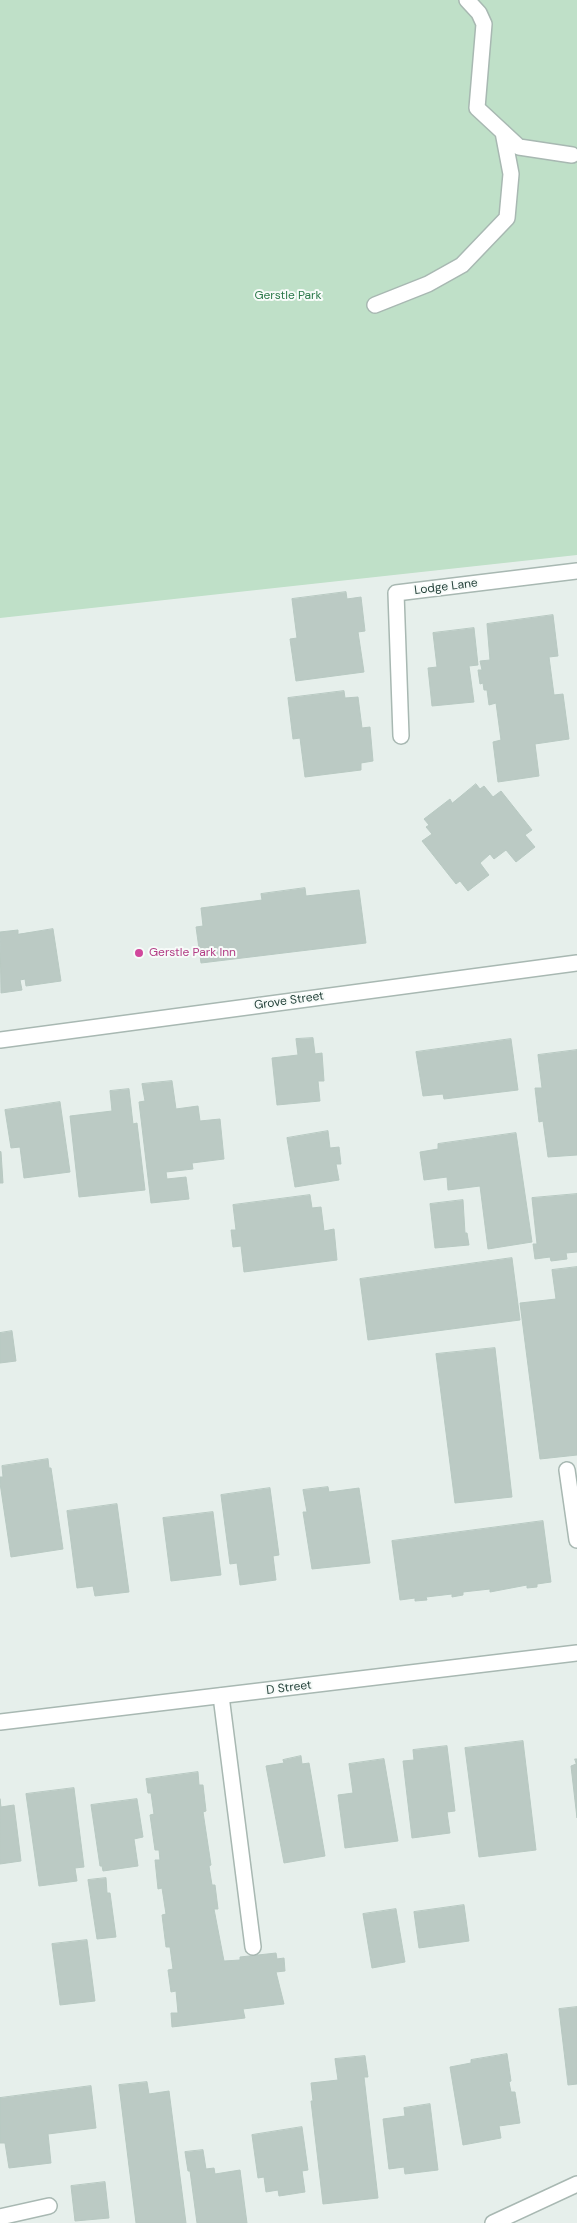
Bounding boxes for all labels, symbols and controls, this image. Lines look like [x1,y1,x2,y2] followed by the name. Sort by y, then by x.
[254,289,322,303] park label: Gerstle Park
[413,576,479,598] street label: Lodge Lane
[149,946,236,960] place label: Gerstle Park Inn
[133,947,145,959] marker: Gerstle Park Inn
[253,989,325,1013] street label: Grove Street
[266,1678,312,1698] street label: D Street

